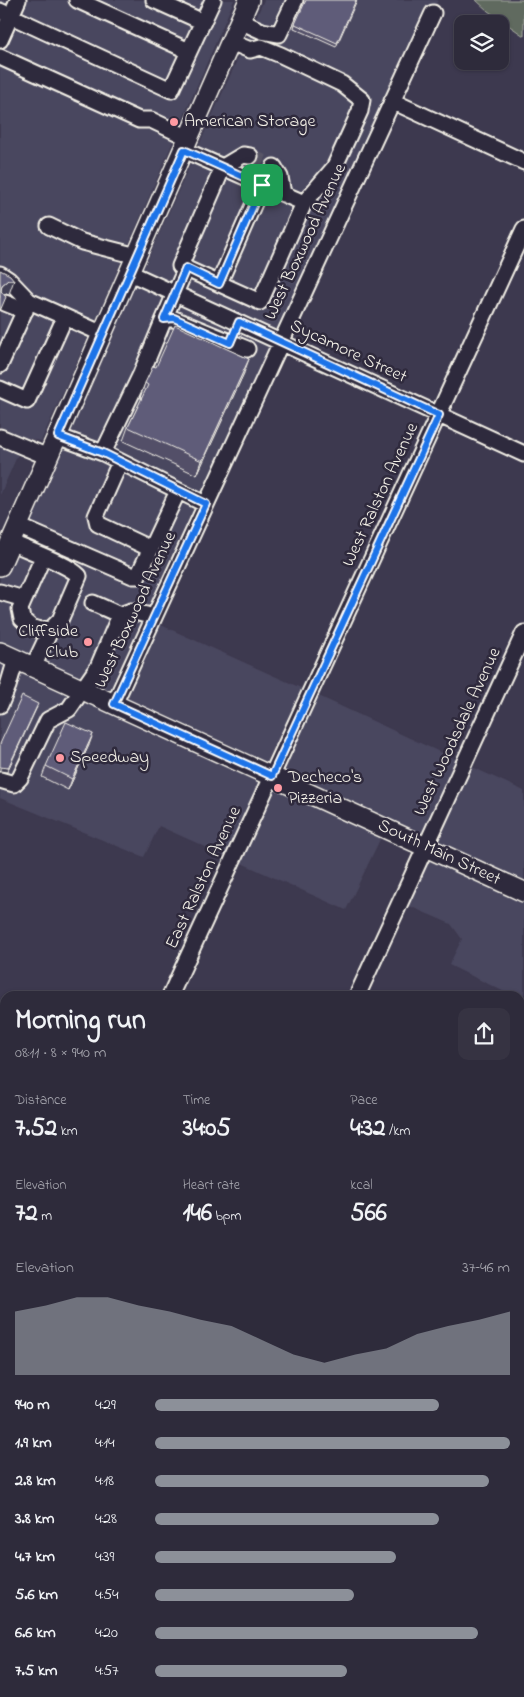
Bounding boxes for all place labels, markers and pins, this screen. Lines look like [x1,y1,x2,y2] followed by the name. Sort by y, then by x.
[184,109,316,136] place label: American Storage
[168,116,180,128] marker: American Storage
[241,164,283,206] pin
[18,619,79,666] place label: Cliffside Club
[82,636,94,648] marker: Cliffside Club
[70,745,149,771] place label: Speedway
[54,752,66,764] marker: Speedway
[287,765,362,812] place label: Decheco's Pizzeria
[272,782,284,794] marker: Decheco's Pizzeria

